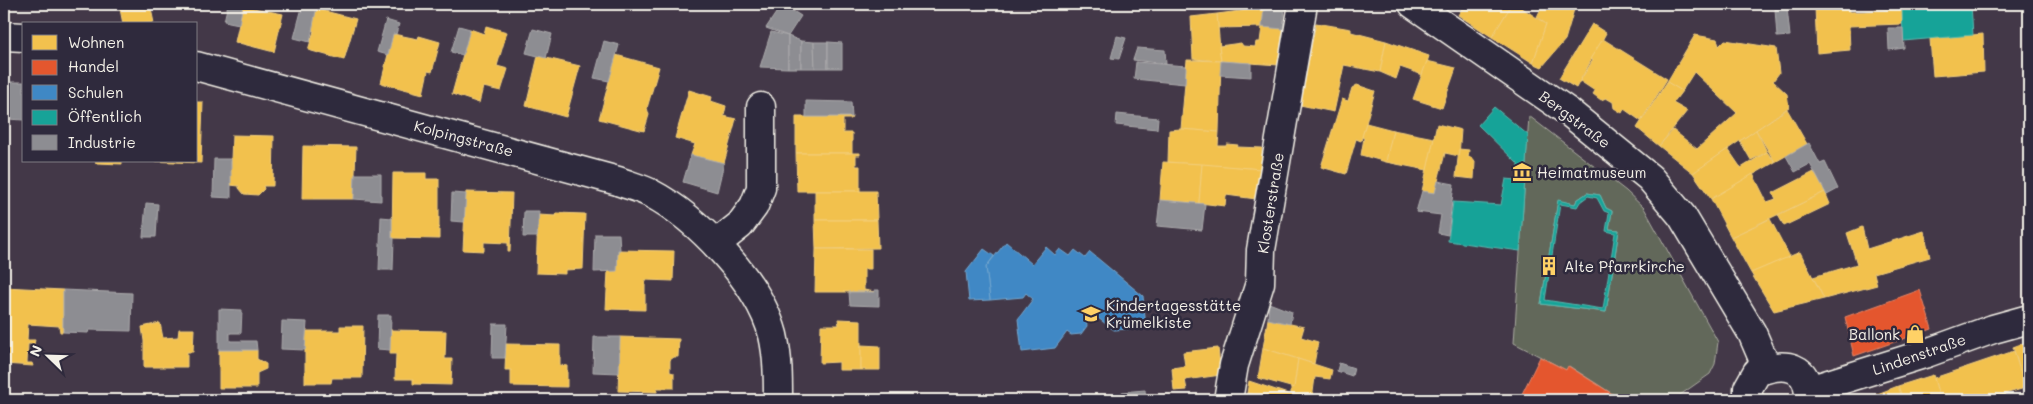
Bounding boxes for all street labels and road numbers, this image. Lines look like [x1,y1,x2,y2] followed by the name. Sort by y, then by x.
[1535,86,1615,152] street label: Bergstraße
[412,115,516,161] street label: Kolpingstraße
[1252,151,1288,255] street label: Klosterstraße
[1870,329,1968,379] street label: Lindenstraße

